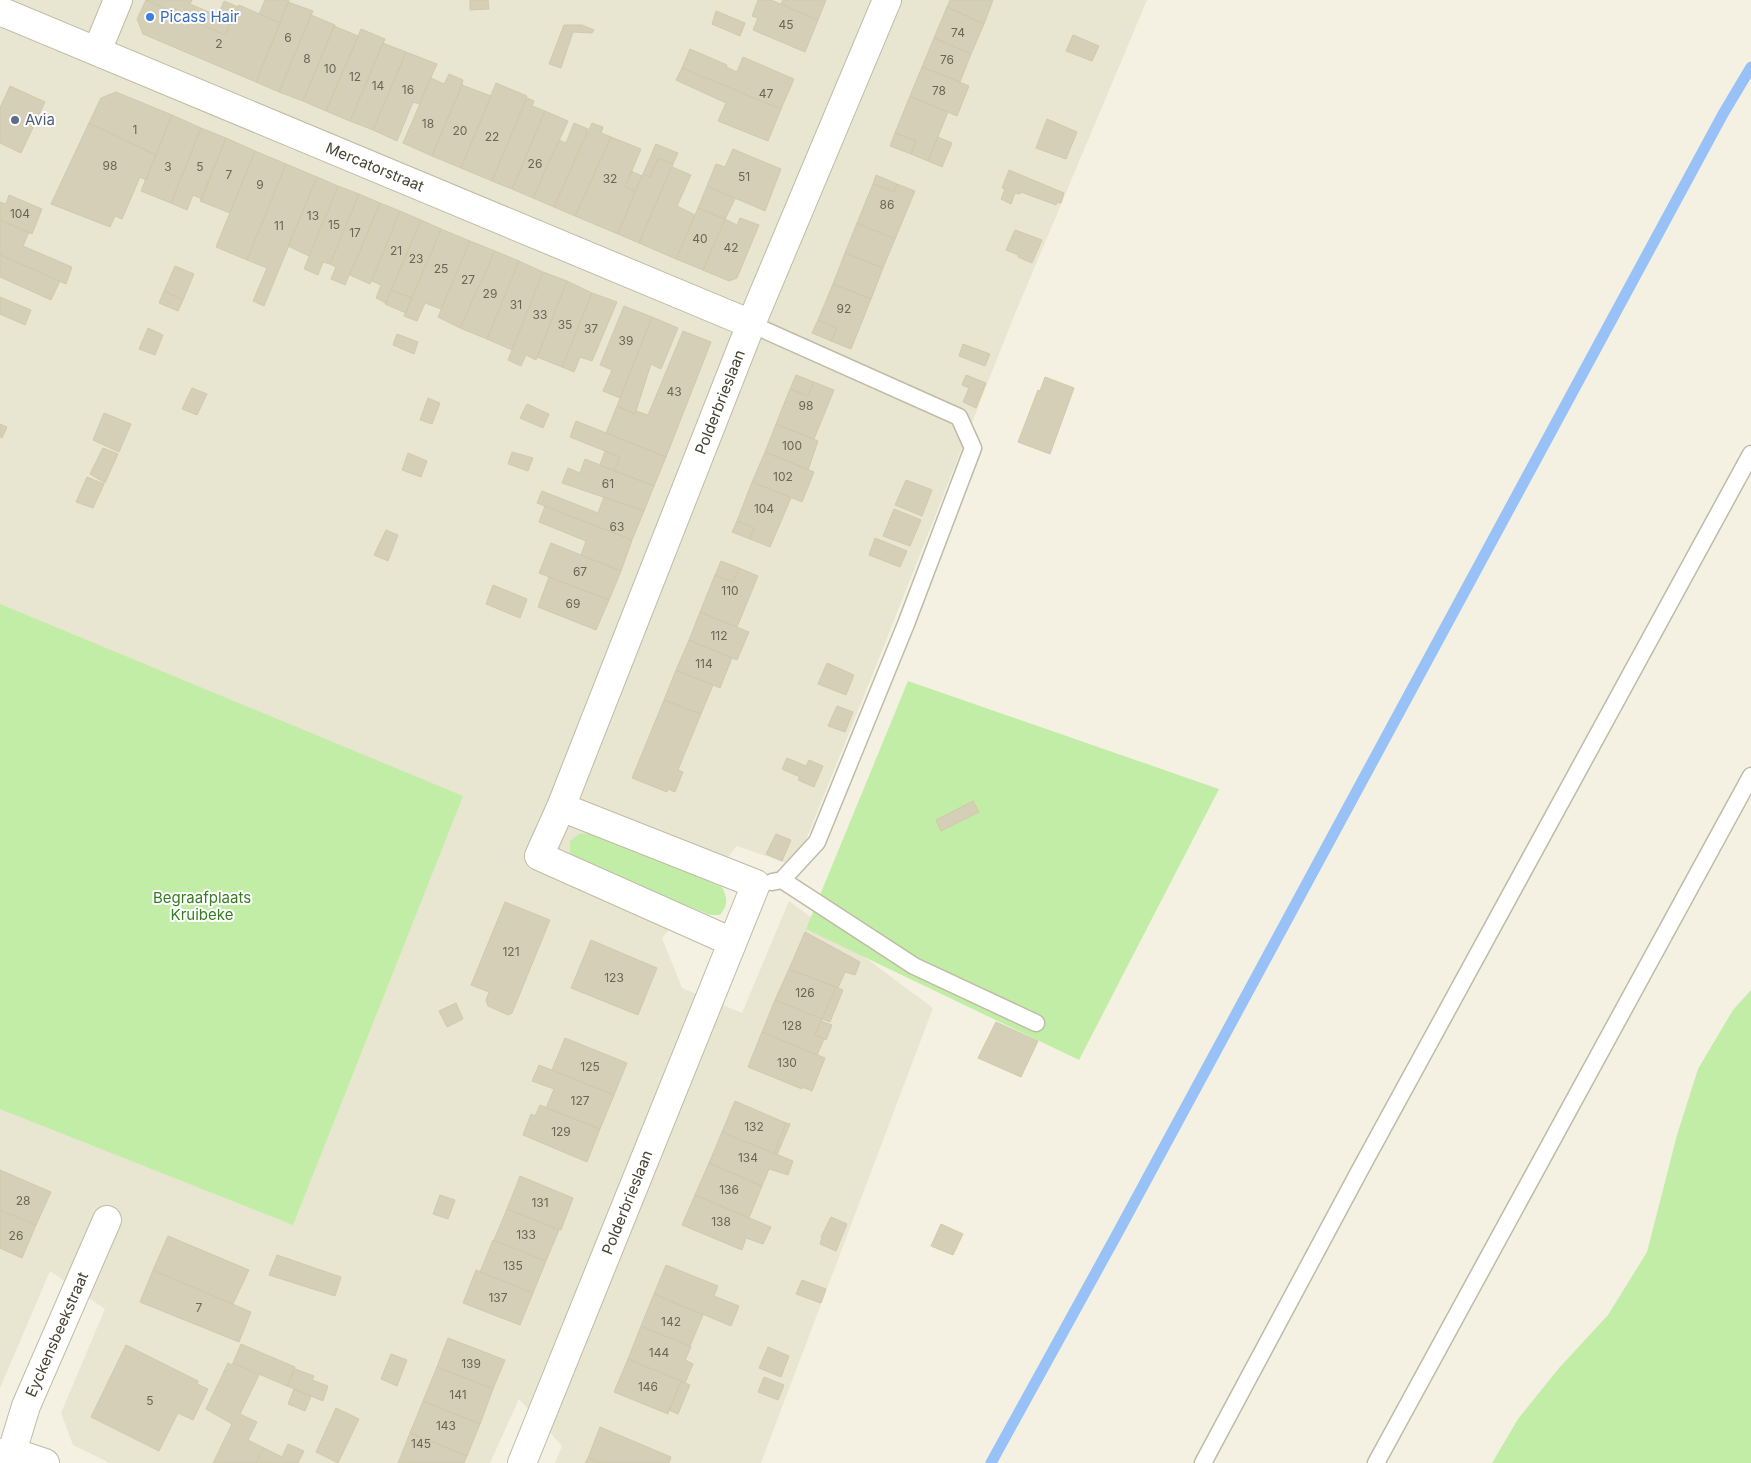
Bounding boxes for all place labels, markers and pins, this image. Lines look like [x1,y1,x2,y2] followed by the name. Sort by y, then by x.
[160,7,240,26] place label: Picass Hair
[144,11,156,23] marker: Picass Hair
[25,110,55,129] place label: Avia
[9,114,21,126] marker: Avia

